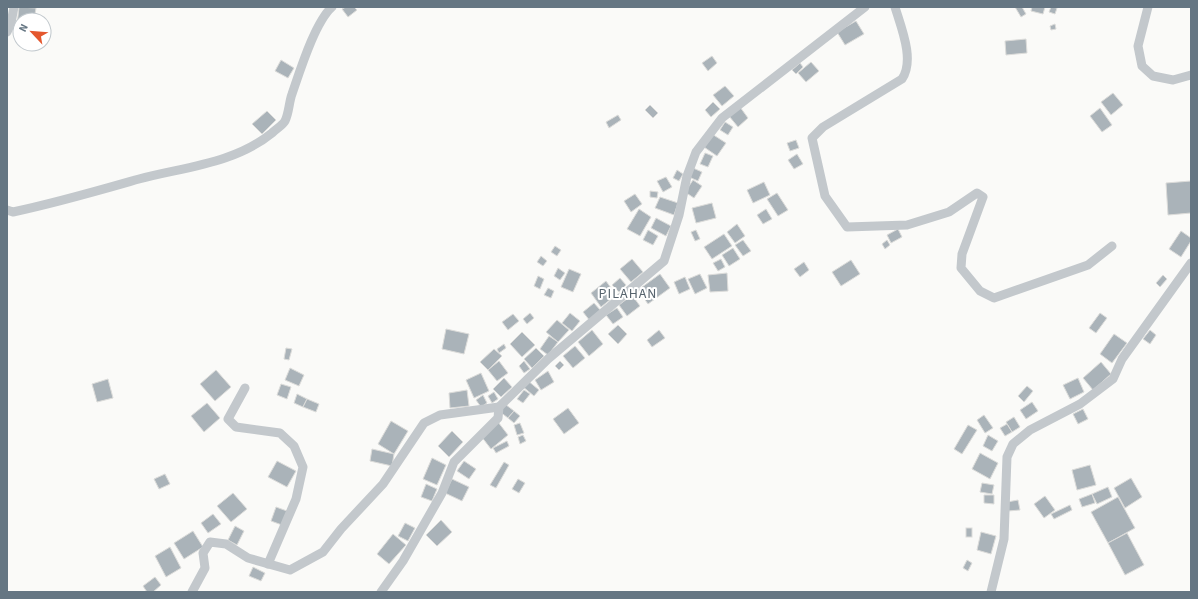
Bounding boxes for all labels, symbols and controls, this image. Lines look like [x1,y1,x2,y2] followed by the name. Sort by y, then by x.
[12,12,52,52] north arrow
[15,21,32,34] text: N
[599,284,657,304] district label: PILAHAN

